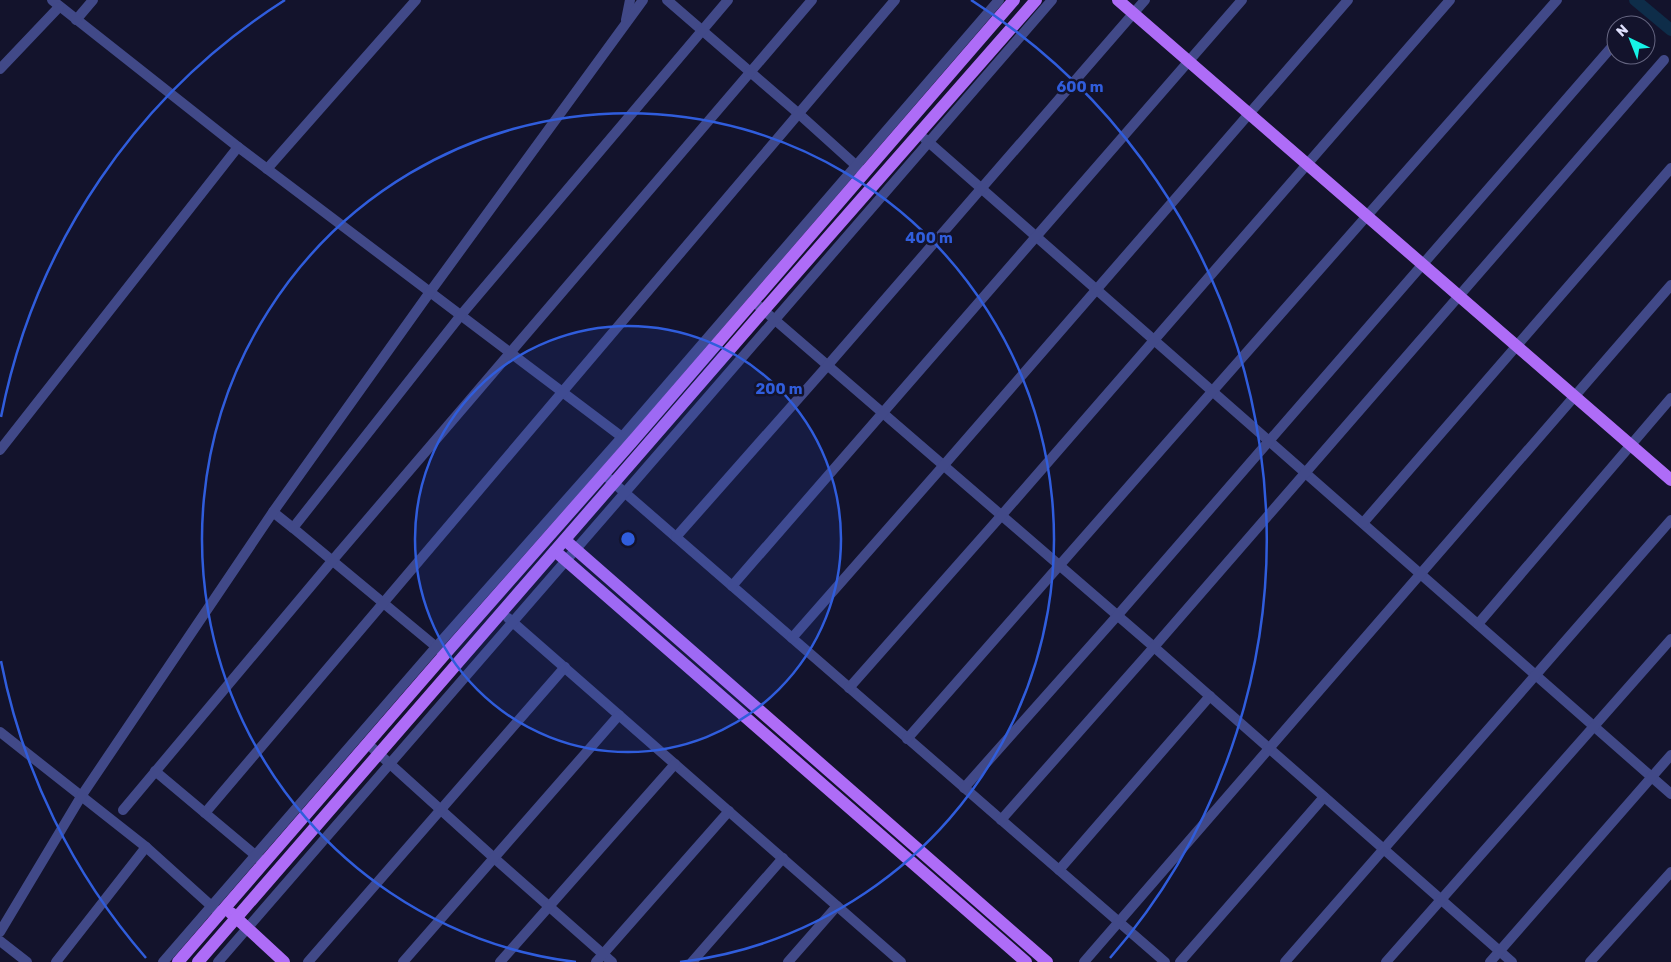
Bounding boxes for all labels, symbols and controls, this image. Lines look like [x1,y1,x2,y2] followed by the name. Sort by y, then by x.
[1606,15,1656,65] north arrow
[1613,21,1632,41] text: N
[1056,78,1104,96] text: 600 m
[905,229,953,247] text: 400 m
[755,380,803,398] text: 200 m
[619,530,637,548] centre of rings

